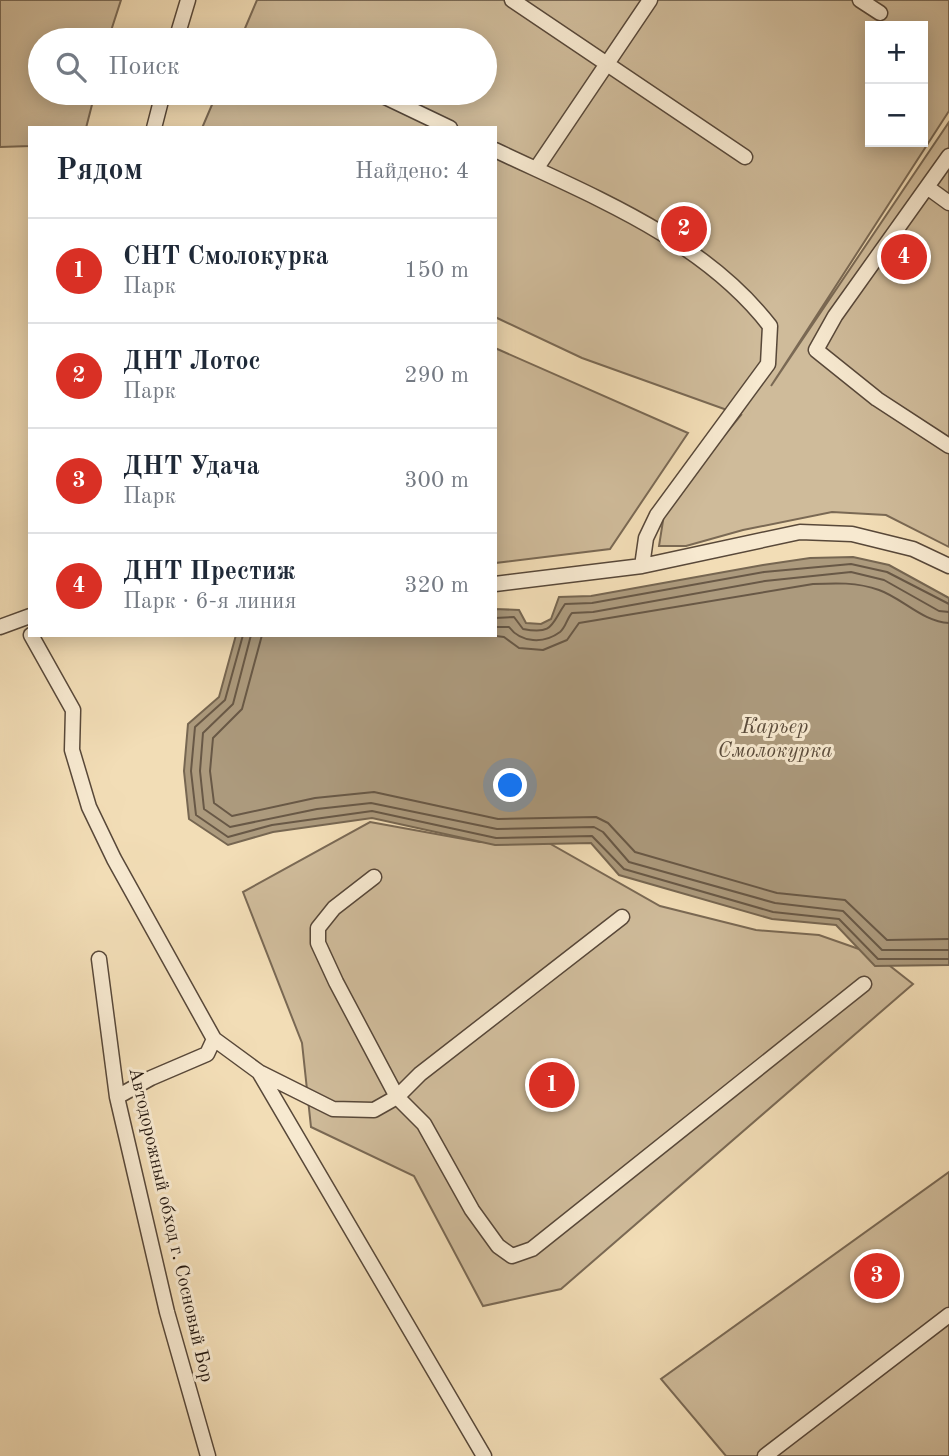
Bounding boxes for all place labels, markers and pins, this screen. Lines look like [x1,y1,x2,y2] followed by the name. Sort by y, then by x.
[661,203,707,255] pin: 2
[881,231,927,283] pin: 4
[529,1059,575,1111] pin: 1
[854,1250,900,1302] pin: 3

